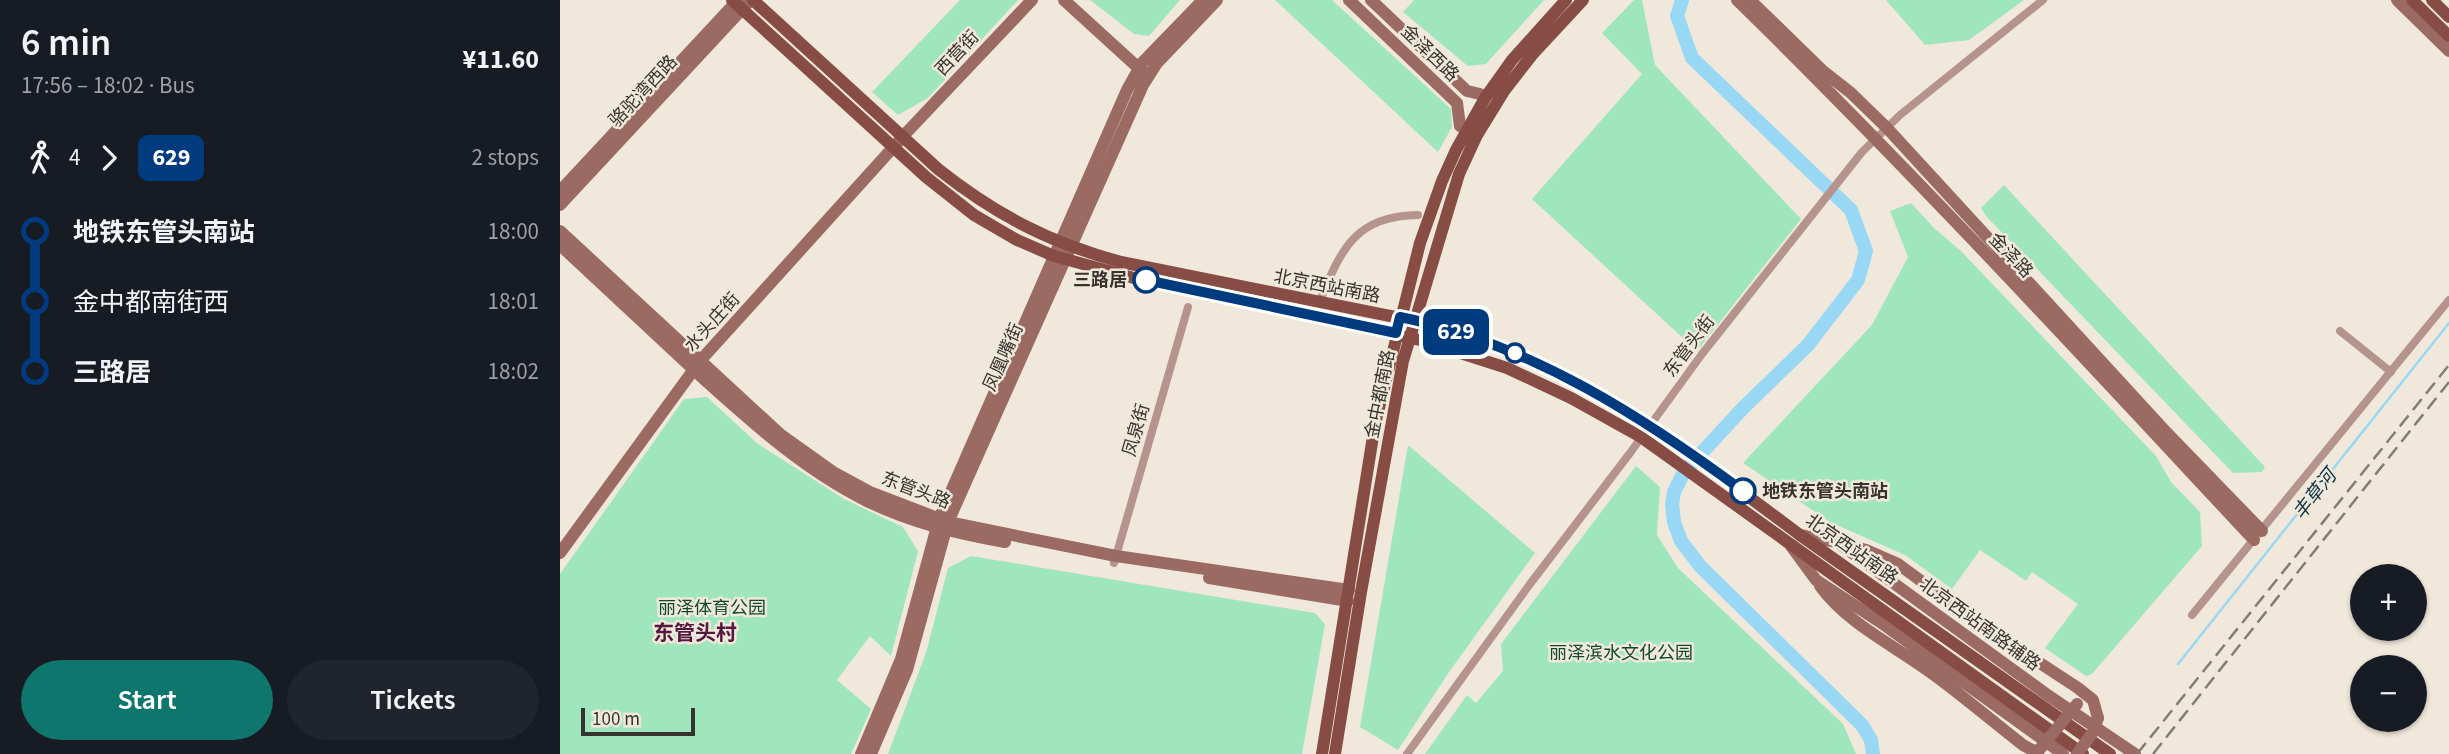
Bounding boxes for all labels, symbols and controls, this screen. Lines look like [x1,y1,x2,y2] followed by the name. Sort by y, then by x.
[21,16,111,70] text: 6 min
[1395,19,1464,87] street label: 金泽西路
[930,25,985,82] street label: 西营街
[463,41,539,78] text: ¥11.60
[604,50,683,133] street label: 骆驼湾西路
[21,69,195,102] text: 17:56 – 18:02 · Bus
[21,139,59,177] icon: walk
[90,139,128,177] icon: forward
[152,140,190,175] text: 629
[69,141,80,174] text: 4
[472,141,539,174] text: 2 stops
[73,214,255,251] text: 地铁东管头南站
[488,215,539,248] text: 18:00
[1983,227,2038,283] street label: 金泽路
[1272,264,1382,309] street label: 北京西站南路
[1133,267,1159,293] marker: 三路居
[1073,268,1127,293] place label: 三路居
[73,284,229,321] text: 金中都南街西
[488,285,539,318] text: 18:01
[679,287,746,357] street label: 水头庄街
[1416,309,1496,355] line badge: 629
[1658,310,1721,383] street label: 东管头街
[1437,314,1475,349] text: 629
[977,319,1030,395] street label: 凤凰嘴街
[1505,343,1525,363] unlabelled marker
[1360,348,1401,441] street label: 金中都南路
[73,354,151,391] text: 三路居
[488,355,539,388] text: 18:02
[1117,401,1156,460] street label: 凤泉街
[2287,461,2346,526] water label: 丰草河
[878,466,954,515] street label: 东管头路
[1730,478,1756,504] marker: 地铁东管头南站
[1762,479,1888,504] place label: 地铁东管头南站
[1800,508,1903,591] street label: 北京西站南路
[2350,564,2427,732] map controls
[2350,564,2427,641] button: +
[1914,572,2045,677] street label: 北京西站南路辅路
[658,596,766,621] park label: 丽泽体育公园
[653,618,737,648] district label: 东管头村
[1549,641,1693,666] park label: 丽泽滨水文化公园
[2350,655,2427,732] button: −
[21,660,273,740] button: Start
[287,660,539,740] button: Tickets
[581,705,695,737] scale bar
[592,706,640,733] text: 100 m

